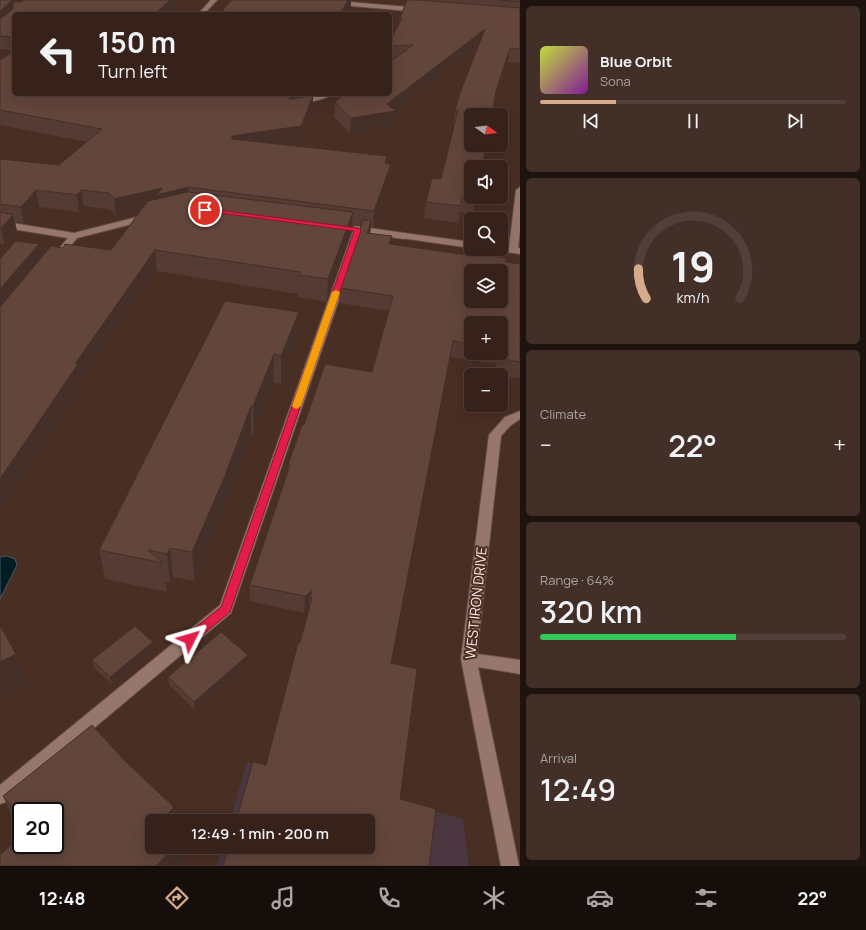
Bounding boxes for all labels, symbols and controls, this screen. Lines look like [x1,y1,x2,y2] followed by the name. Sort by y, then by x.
[98,23,176,61] text: 150 m
[32,28,84,80] icon: left
[600,51,672,72] text: Blue Orbit
[98,59,168,83] text: Turn left
[600,72,631,90] text: Sona
[464,108,508,152] north arrow
[464,108,508,412] map controls
[580,110,602,132] icon: previous
[682,110,704,132] icon: pause
[784,110,806,132] icon: next
[464,160,508,204] button: sound
[188,193,222,227] pin
[194,199,216,221] icon: arrive
[464,212,508,256] button: search
[671,238,715,294] text: 19
[464,264,508,308] button: layers
[676,288,710,307] text: km/h
[464,316,508,360] button: +
[464,368,508,412] button: −
[540,405,586,423] text: Climate
[668,425,717,466] text: 22°
[540,430,552,460] text: −
[833,430,846,460] text: +
[460,546,491,660] street label: WEST IRON DRIVE
[540,571,614,589] text: Range · 64%
[540,591,642,632] text: 320 km
[169,618,211,660] position arrow
[540,749,577,767] text: Arrival
[540,769,616,810] text: 12:49
[12,802,64,854] speed limit sign: 20
[191,823,329,844] text: 12:49 · 1 min · 200 m
[163,884,191,912] icon: directions
[269,884,297,912] icon: music
[375,884,403,912] icon: phone
[480,884,508,912] icon: climate
[586,884,614,912] icon: car
[692,884,720,912] icon: filters
[39,886,86,910] text: 12:48
[798,886,827,910] text: 22°

